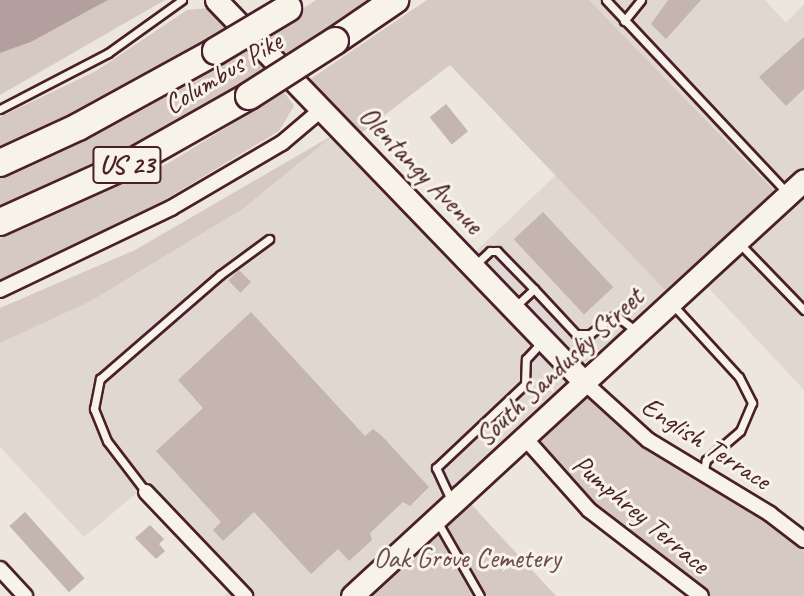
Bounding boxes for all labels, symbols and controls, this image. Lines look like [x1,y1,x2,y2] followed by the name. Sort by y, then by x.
[158,25,288,121] street label: Columbus Pike
[352,99,490,241] street label: Olentangy Avenue
[92,142,162,188] road number: US 23
[467,280,651,454] street label: South Sandusky Street
[635,389,777,497] street label: English Terrace
[566,447,716,581] street label: Pumphrey Terrace
[374,541,560,575] park label: Oak Grove Cemetery

